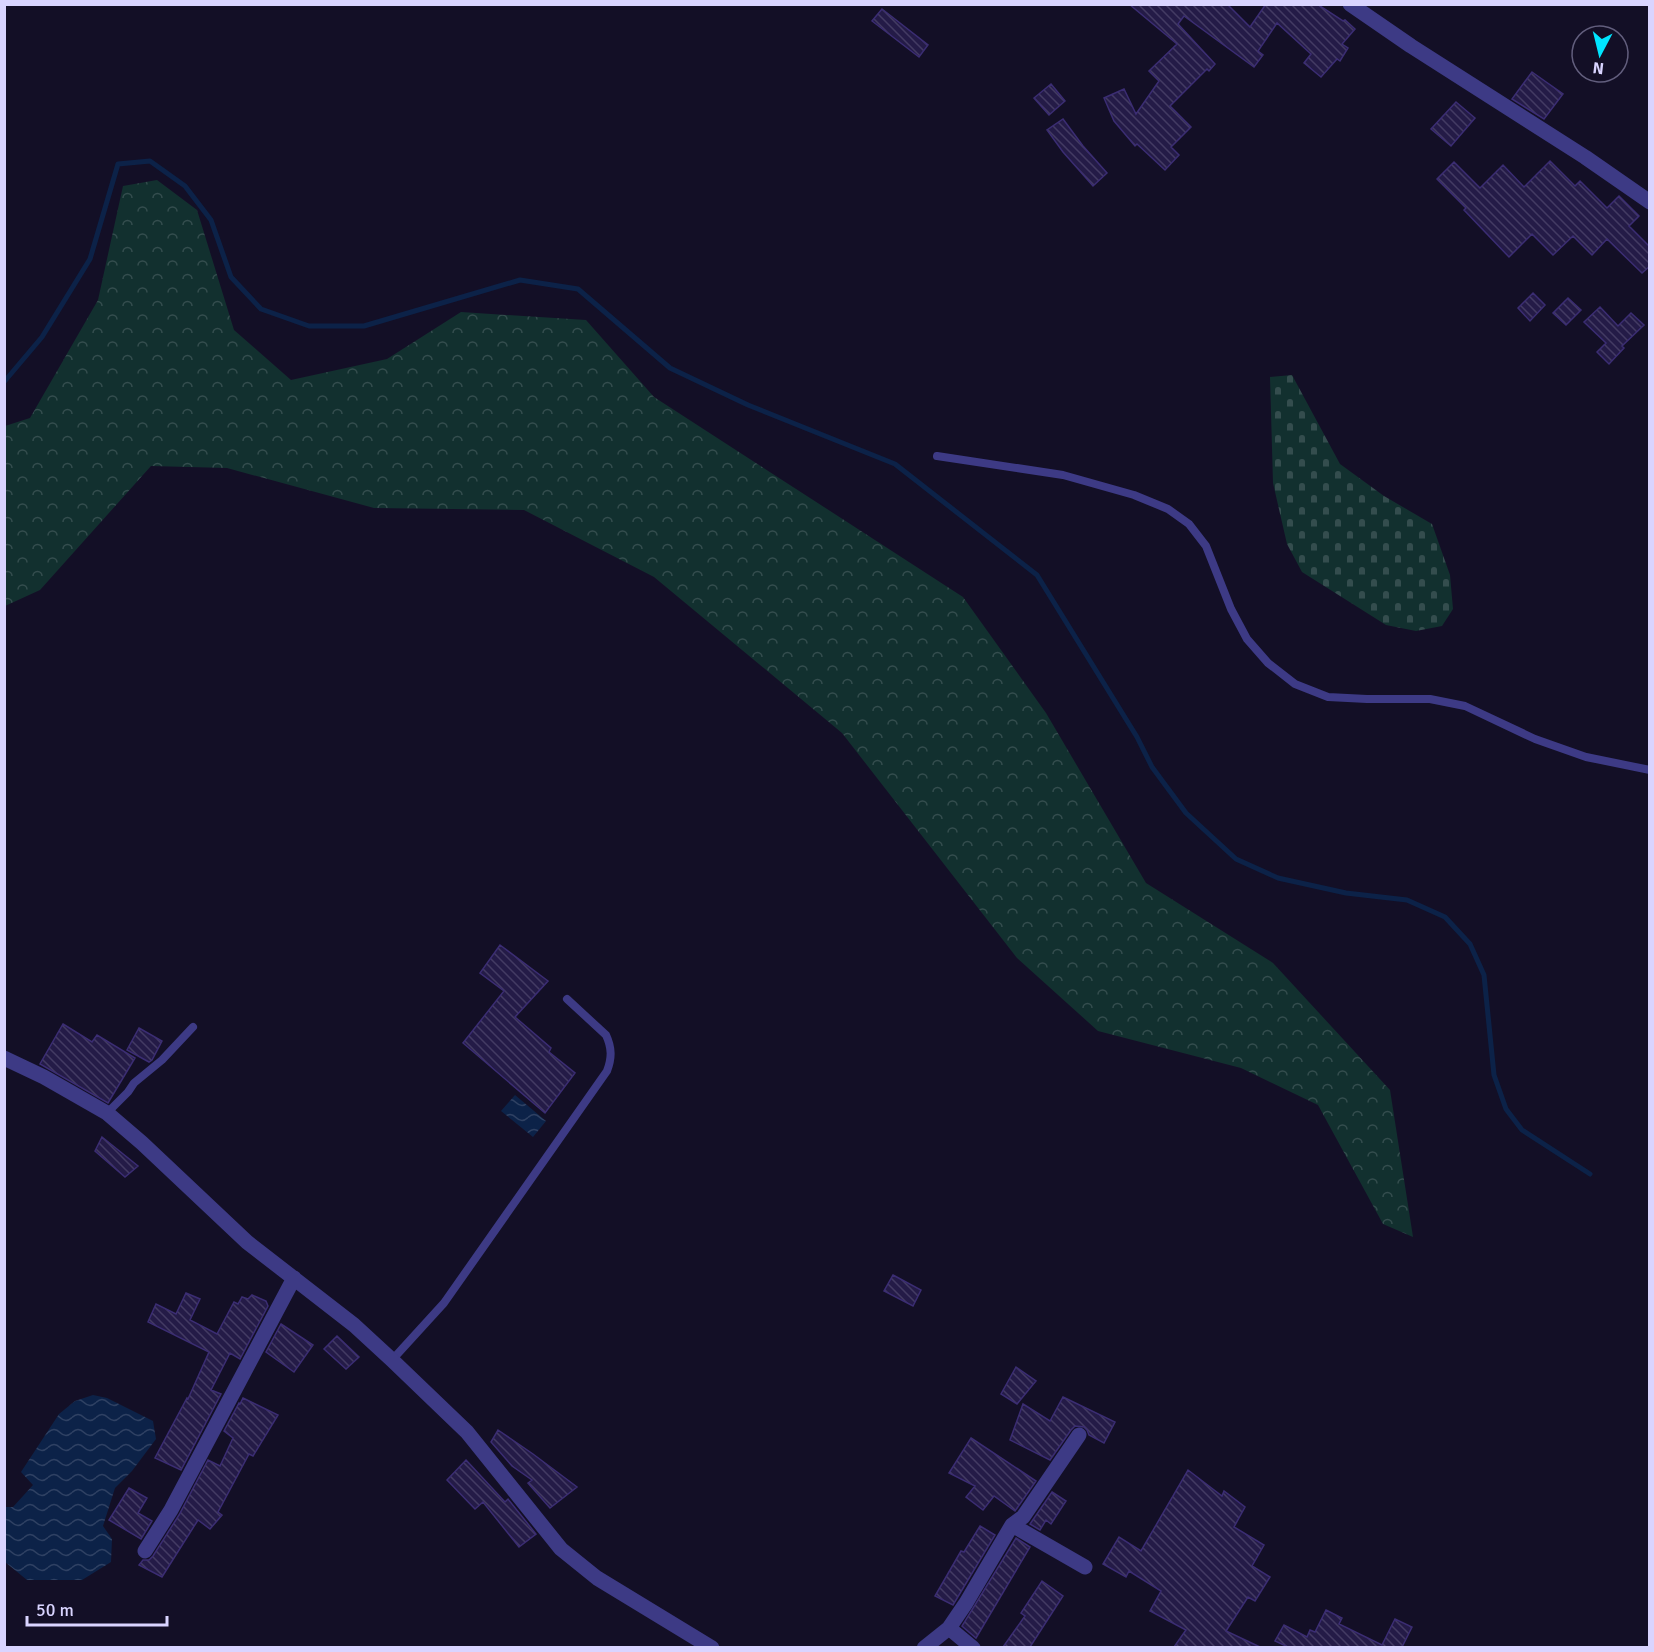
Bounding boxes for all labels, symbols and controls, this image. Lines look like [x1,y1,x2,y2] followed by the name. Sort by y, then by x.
[1570,24,1630,84] north arrow
[1592,57,1605,78] text: N
[27,1589,166,1627] scale bar
[36,1599,74,1621] text: 50 m

